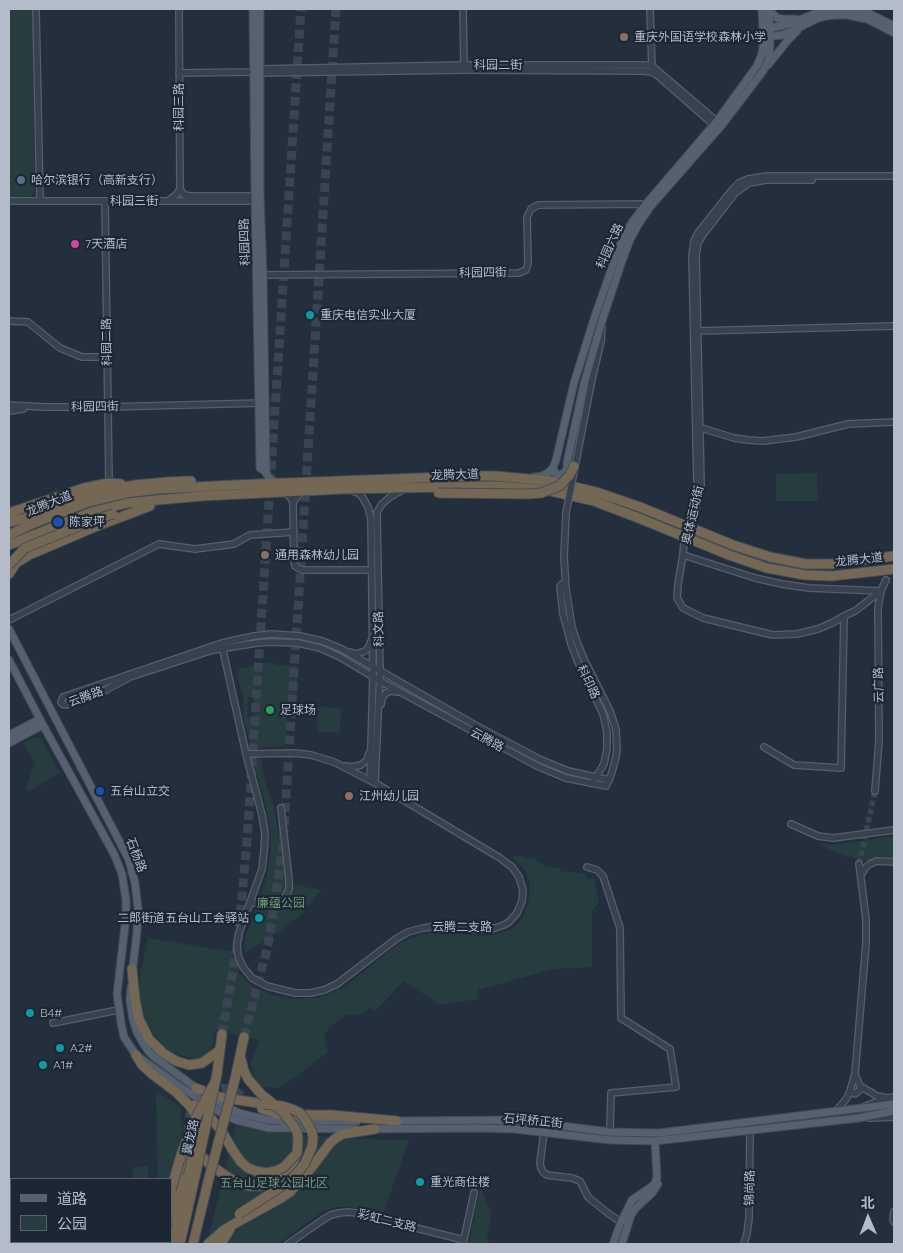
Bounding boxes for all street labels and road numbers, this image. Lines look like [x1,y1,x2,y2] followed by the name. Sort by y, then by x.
[474,58,522,72] street label: 科园二街
[172,83,186,131] street label: 科园三路
[110,194,158,208] street label: 科园三街
[237,218,253,266] street label: 科园四路
[594,221,626,271] street label: 科园六路
[459,265,507,281] street label: 科园四街
[99,318,115,366] street label: 科园二路
[71,399,119,415] street label: 科园四街
[431,467,479,483] street label: 龙腾大道
[679,484,707,546] street label: 奥体运动街
[24,488,74,520] street label: 龙腾大道
[834,550,884,570] street label: 龙腾大道
[371,611,387,647] street label: 科文路
[574,663,602,701] street label: 科印路
[871,667,887,703] street label: 云广路
[67,684,105,710] street label: 云腾路
[468,725,506,755] street label: 云腾路
[123,836,149,874] street label: 石杨路
[432,920,492,934] street label: 云腾二支路
[502,1111,564,1131] street label: 石坪桥正街
[180,1118,202,1156] street label: 翼龙路
[742,1170,758,1206] street label: 锦尚路
[356,1207,418,1235] street label: 彩虹二支路

